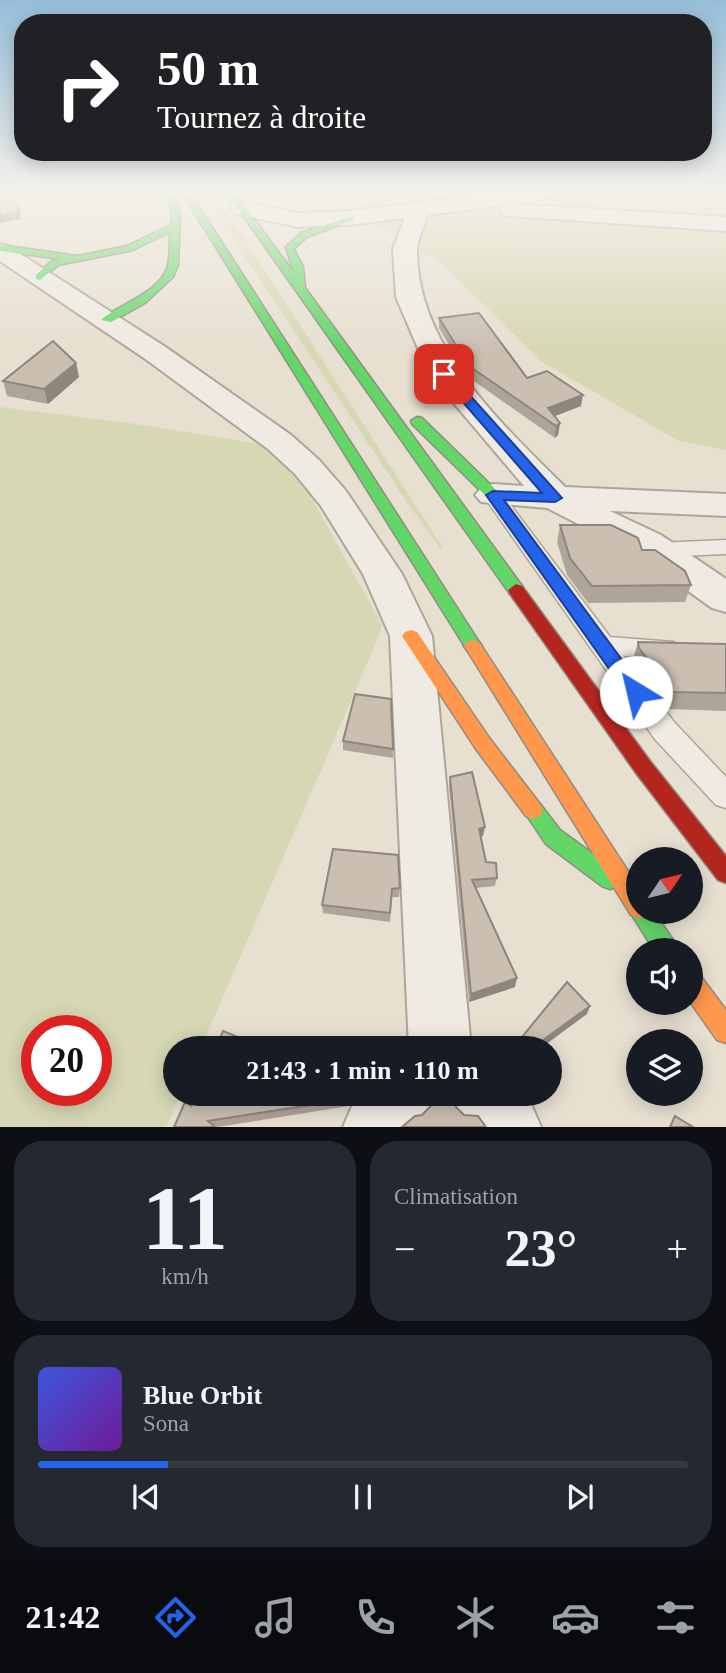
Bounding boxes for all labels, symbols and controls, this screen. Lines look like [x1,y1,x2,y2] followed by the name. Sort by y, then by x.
[157,41,259,96] text: 50 m
[42,42,133,133] icon: right
[157,99,366,135] text: Tournez à droite
[414,344,474,404] pin
[425,355,463,393] icon: arrive
[599,655,673,729] position arrow
[626,847,704,924] north arrow
[626,847,703,1106] map controls
[626,938,703,1015] button: sound
[21,1015,112,1106] speed limit sign: 20
[626,1029,703,1106] button: layers
[246,1056,479,1085] text: 21:43 · 1 min · 110 m
[142,1168,228,1269] text: 11
[394,1184,518,1209] text: Climatisation
[505,1220,577,1277] text: 23°
[394,1228,415,1270] text: −
[667,1228,688,1270] text: +
[161,1264,209,1289] text: km/h
[143,1381,262,1410] text: Blue Orbit
[143,1411,189,1436] text: Sona
[127,1478,165,1516] icon: previous
[344,1478,382,1516] icon: pause
[561,1478,599,1516] icon: next
[151,1593,200,1642] icon: directions
[251,1593,300,1642] icon: music
[351,1593,400,1642] icon: phone
[451,1593,500,1642] icon: climate
[551,1593,600,1642] icon: car
[651,1593,700,1642] icon: filters
[26,1599,100,1635] text: 21:42

